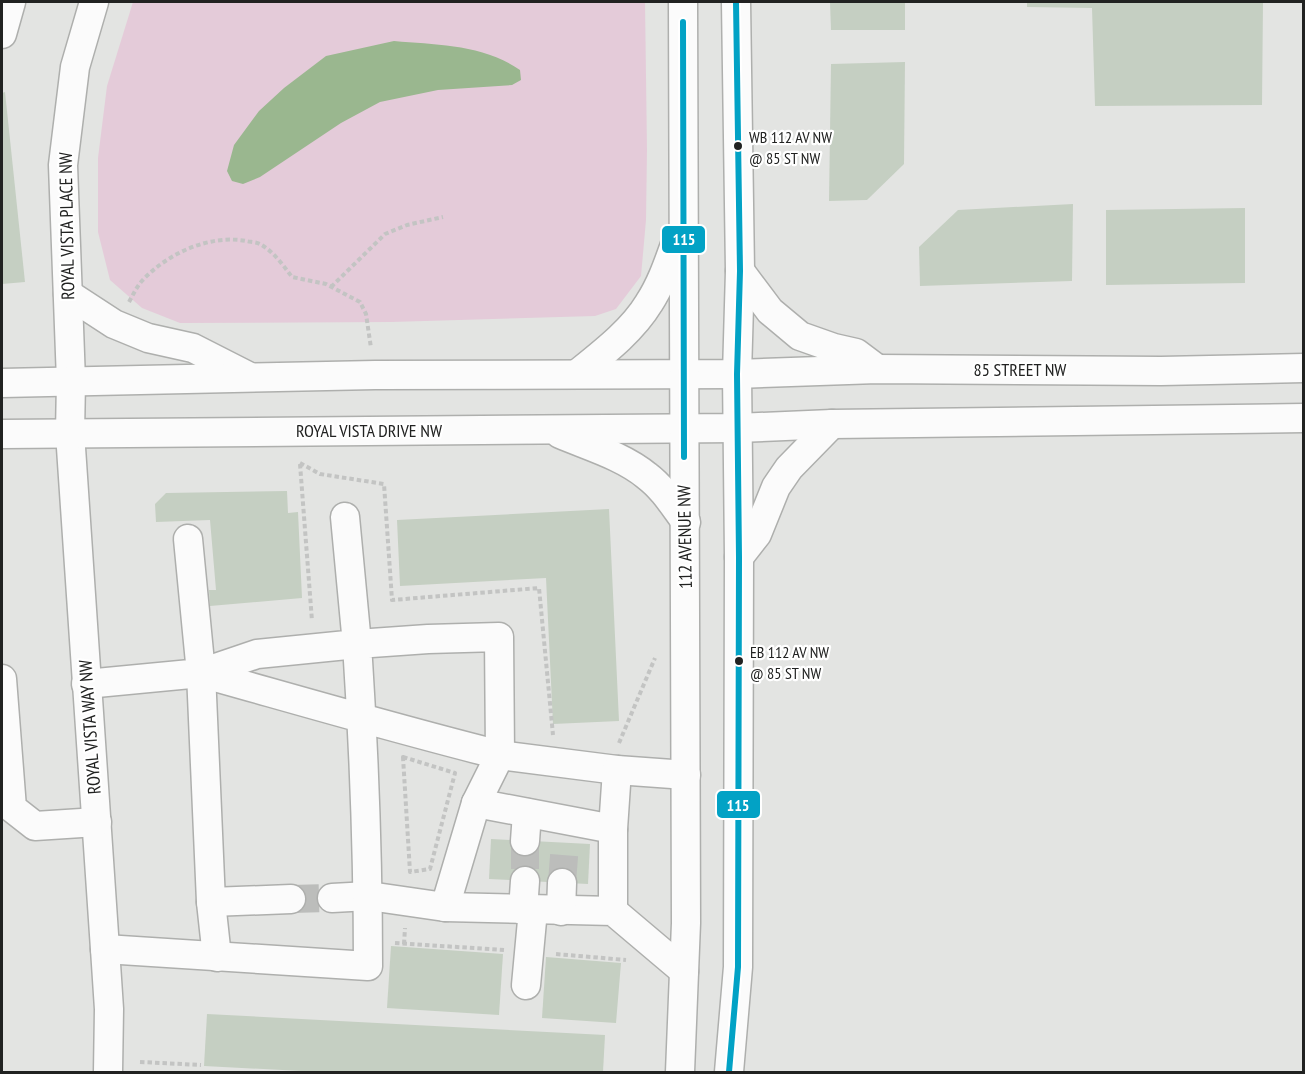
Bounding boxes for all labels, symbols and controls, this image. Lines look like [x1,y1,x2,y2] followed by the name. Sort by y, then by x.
[749,127,832,168] place label: WB 112 AV NW @ 85 ST NW
[732,140,744,152] marker: WB 112 AV NW @ 85 ST NW
[54,152,79,300] street label: ROYAL VISTA PLACE NW
[661,225,706,254] line badge: 115
[673,229,695,249] text: 115
[974,358,1066,381] street label: 85 STREET NW
[296,419,442,442] street label: ROYAL VISTA DRIVE NW
[672,485,697,589] street label: 112 AVENUE NW
[750,642,829,683] place label: EB 112 AV NW @ 85 ST NW
[733,655,745,667] marker: EB 112 AV NW @ 85 ST NW
[73,659,106,795] street label: ROYAL VISTA WAY NW
[716,790,761,819] line badge: 115
[727,795,749,815] text: 115

